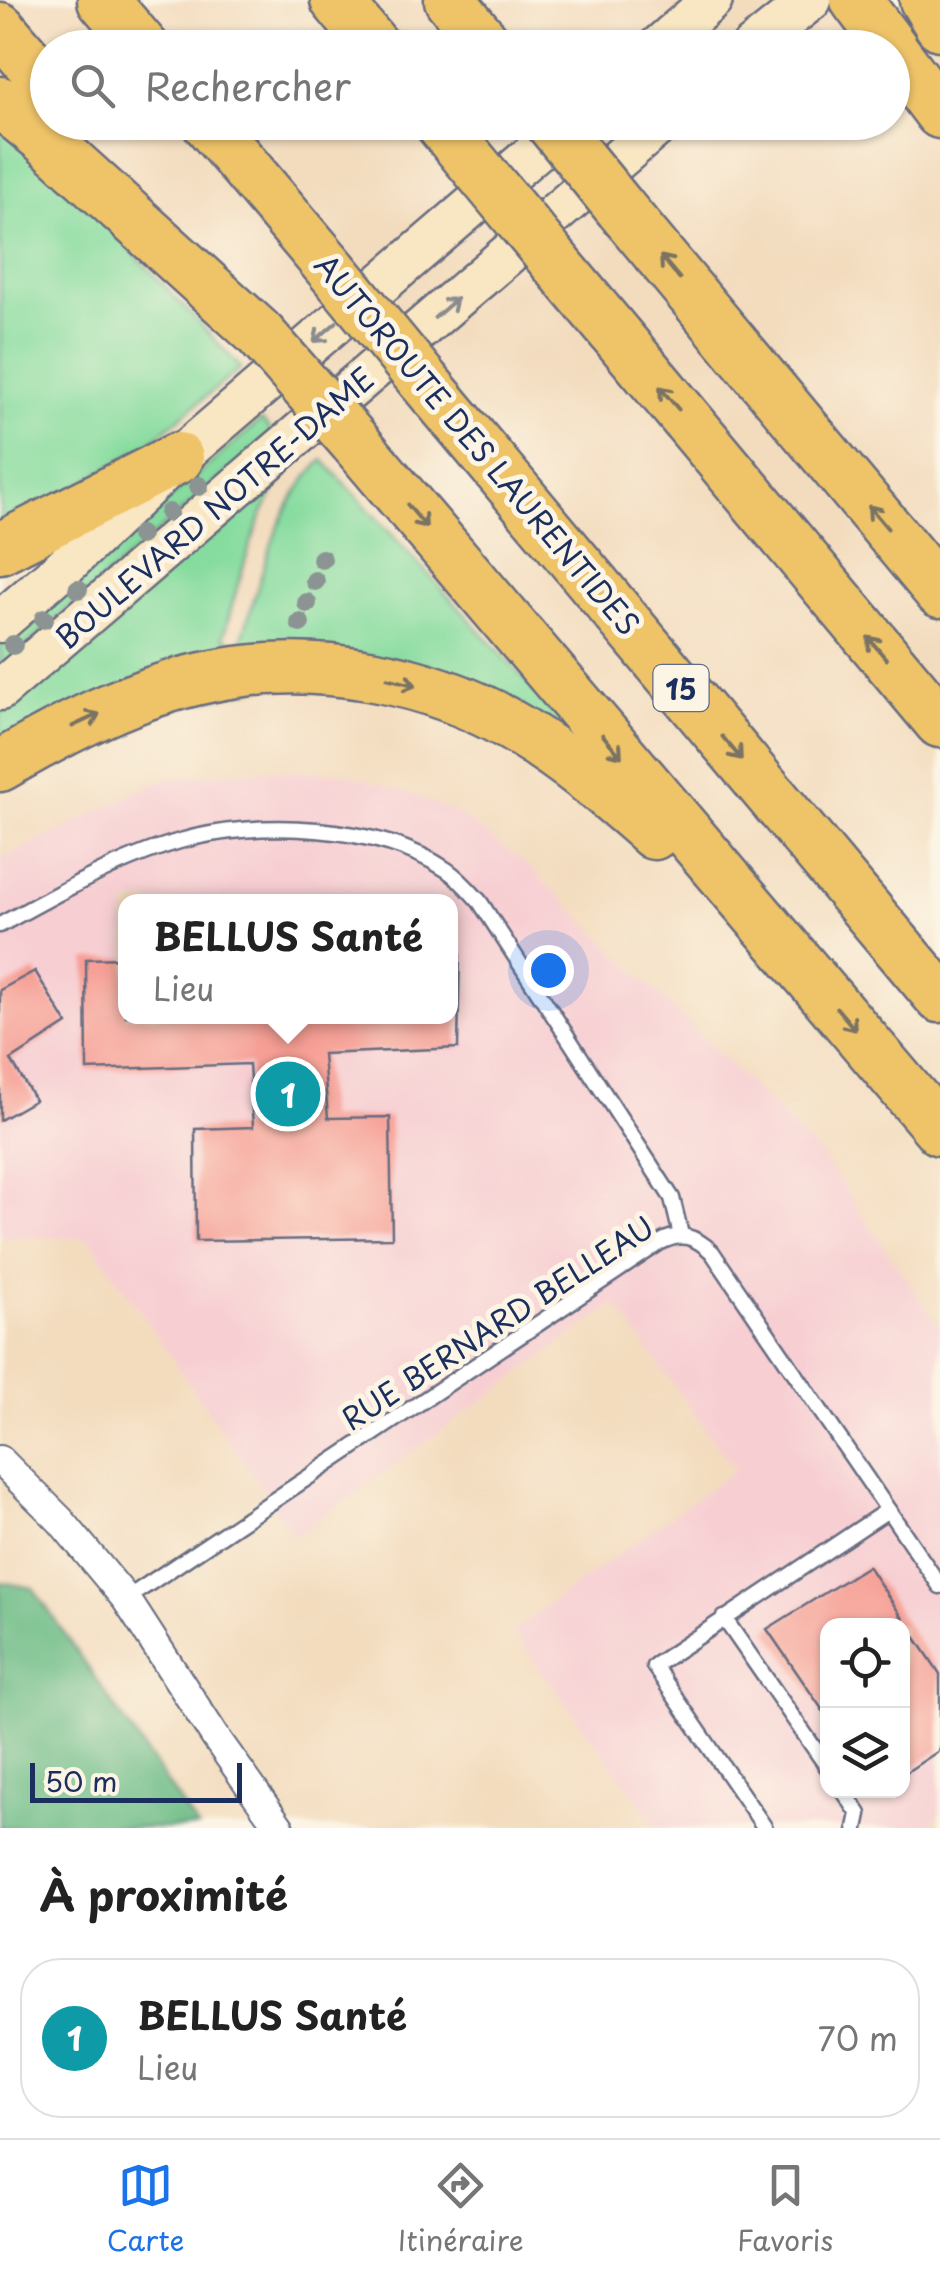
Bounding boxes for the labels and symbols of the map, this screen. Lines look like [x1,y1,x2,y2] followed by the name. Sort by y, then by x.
[305,244,651,644] street label: AUTOROUTE DES LAURENTIDES
[659,255,681,281] one-way arrow
[433,297,458,320] one-way arrow
[313,321,338,344] one-way arrow
[45,356,383,658] street label: BOULEVARD NOTRE-DAME
[658,386,680,412] one-way arrow
[405,502,427,528] one-way arrow
[867,505,889,531] one-way arrow
[867,635,889,661] one-way arrow
[654,665,708,711] road number: 15
[386,674,417,693] one-way arrow
[70,709,100,728] one-way arrow
[601,732,623,758] one-way arrow
[721,735,743,761] one-way arrow
[523,945,574,996] your location
[834,1006,856,1032] one-way arrow
[256,1056,320,1132] pin: 1
[332,1204,662,1440] street label: RUE BERNARD BELLEAU
[30,1758,242,1802] scale bar

